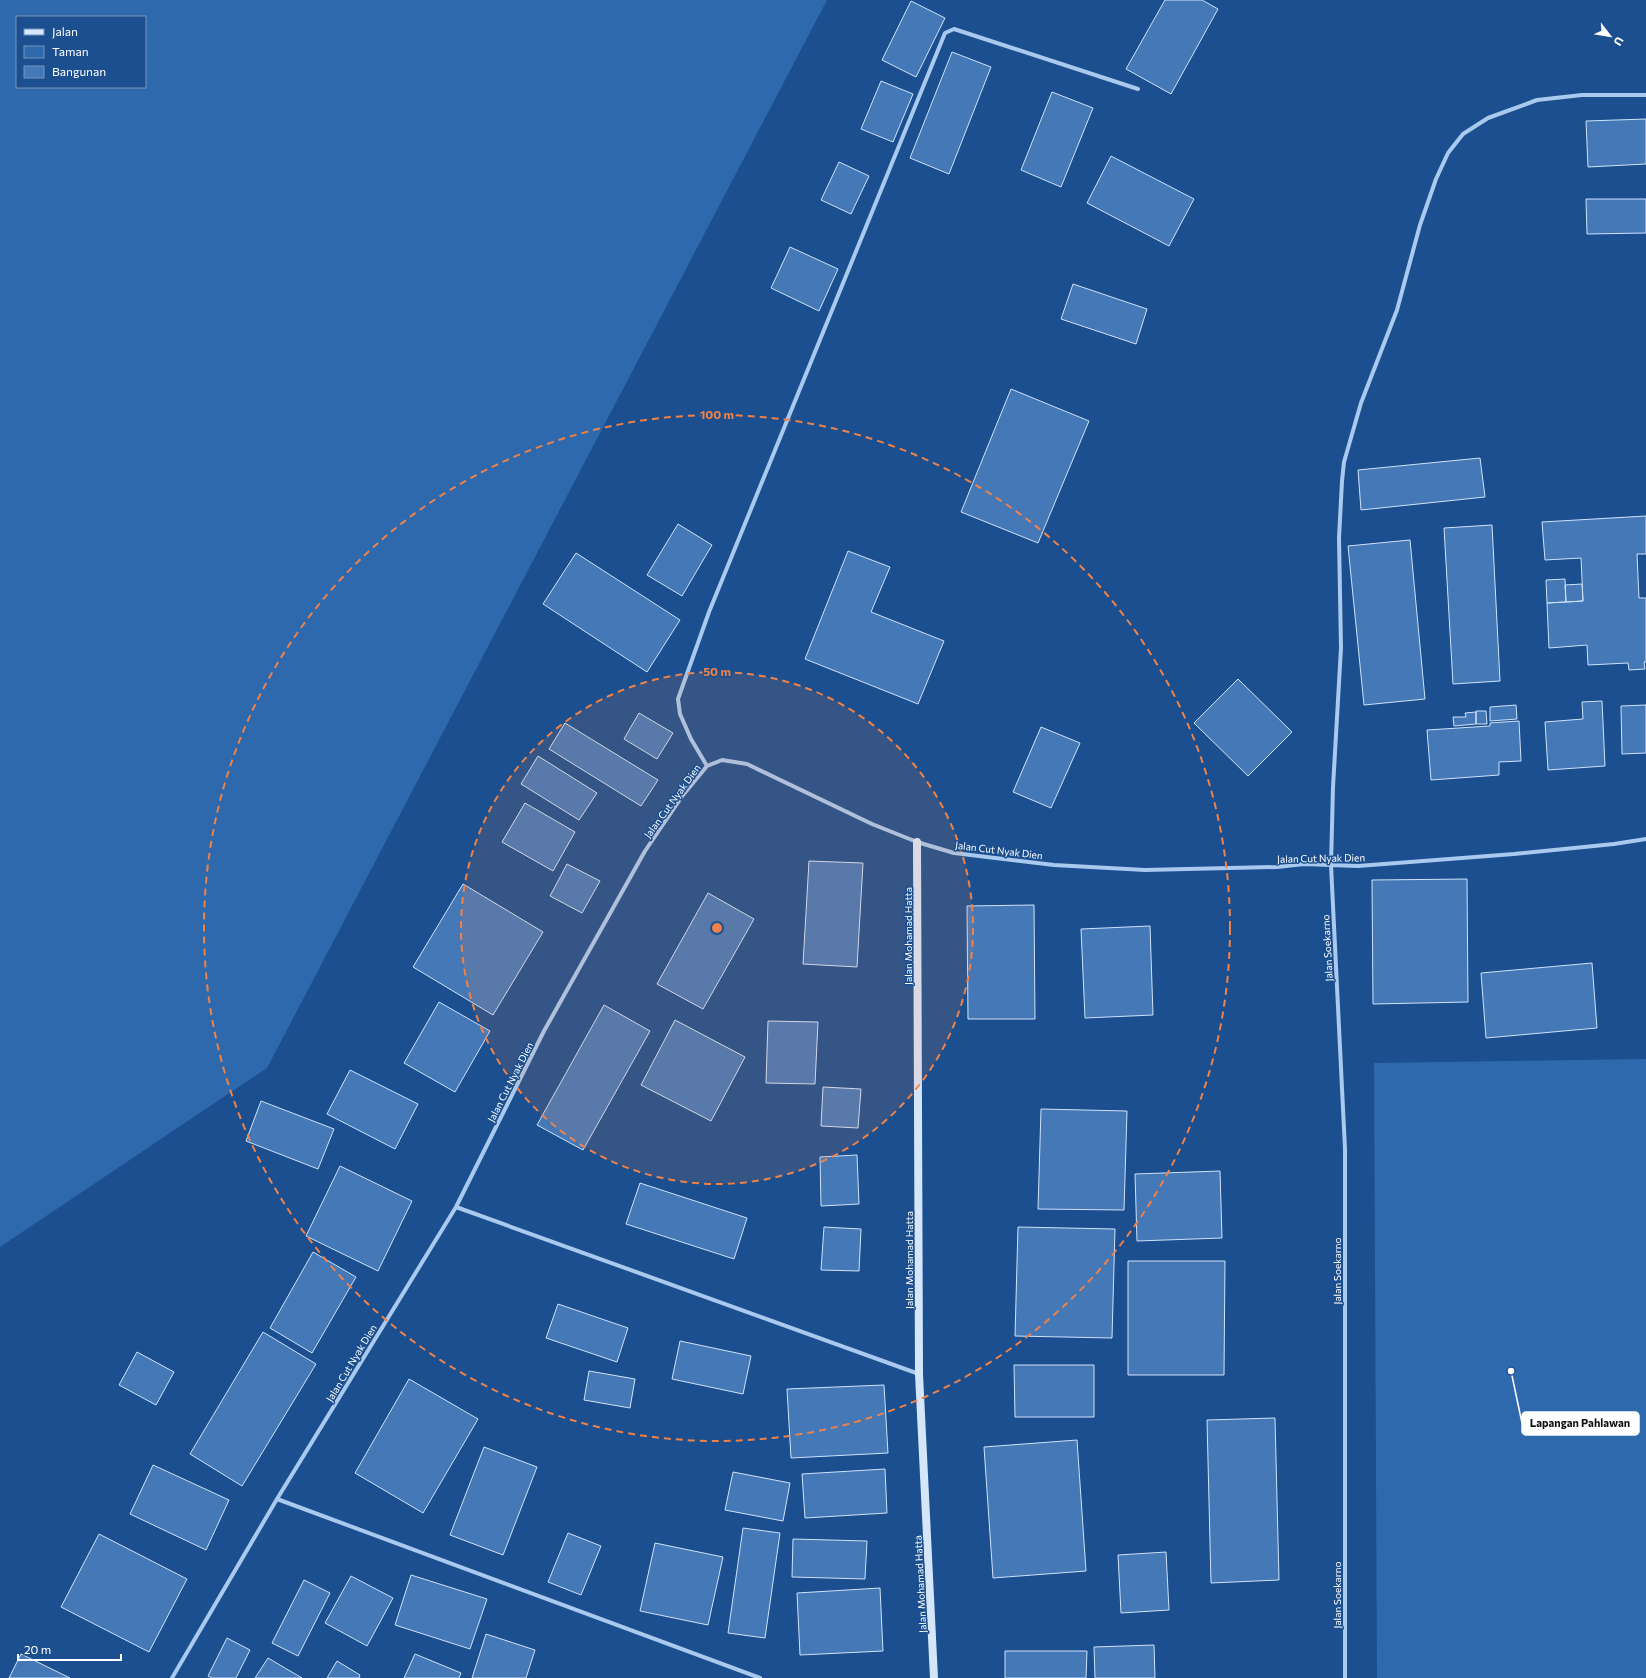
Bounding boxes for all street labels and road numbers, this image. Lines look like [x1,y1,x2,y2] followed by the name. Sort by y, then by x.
[641,762,703,840] street label: Jalan Cut Nyak Dien
[955,839,1043,861] street label: Jalan Cut Nyak Dien
[1277,851,1365,865] street label: Jalan Cut Nyak Dien
[902,887,914,985] street label: Jalan Mohamad Hatta
[1319,914,1335,982] street label: Jalan Soekarno
[485,1040,535,1124] street label: Jalan Cut Nyak Dien
[903,1211,915,1309] street label: Jalan Mohamad Hatta
[1331,1237,1343,1305] street label: Jalan Soekarno
[323,1322,379,1404] street label: Jalan Cut Nyak Dien
[911,1535,929,1633] street label: Jalan Mohamad Hatta
[1331,1561,1343,1629] street label: Jalan Soekarno

